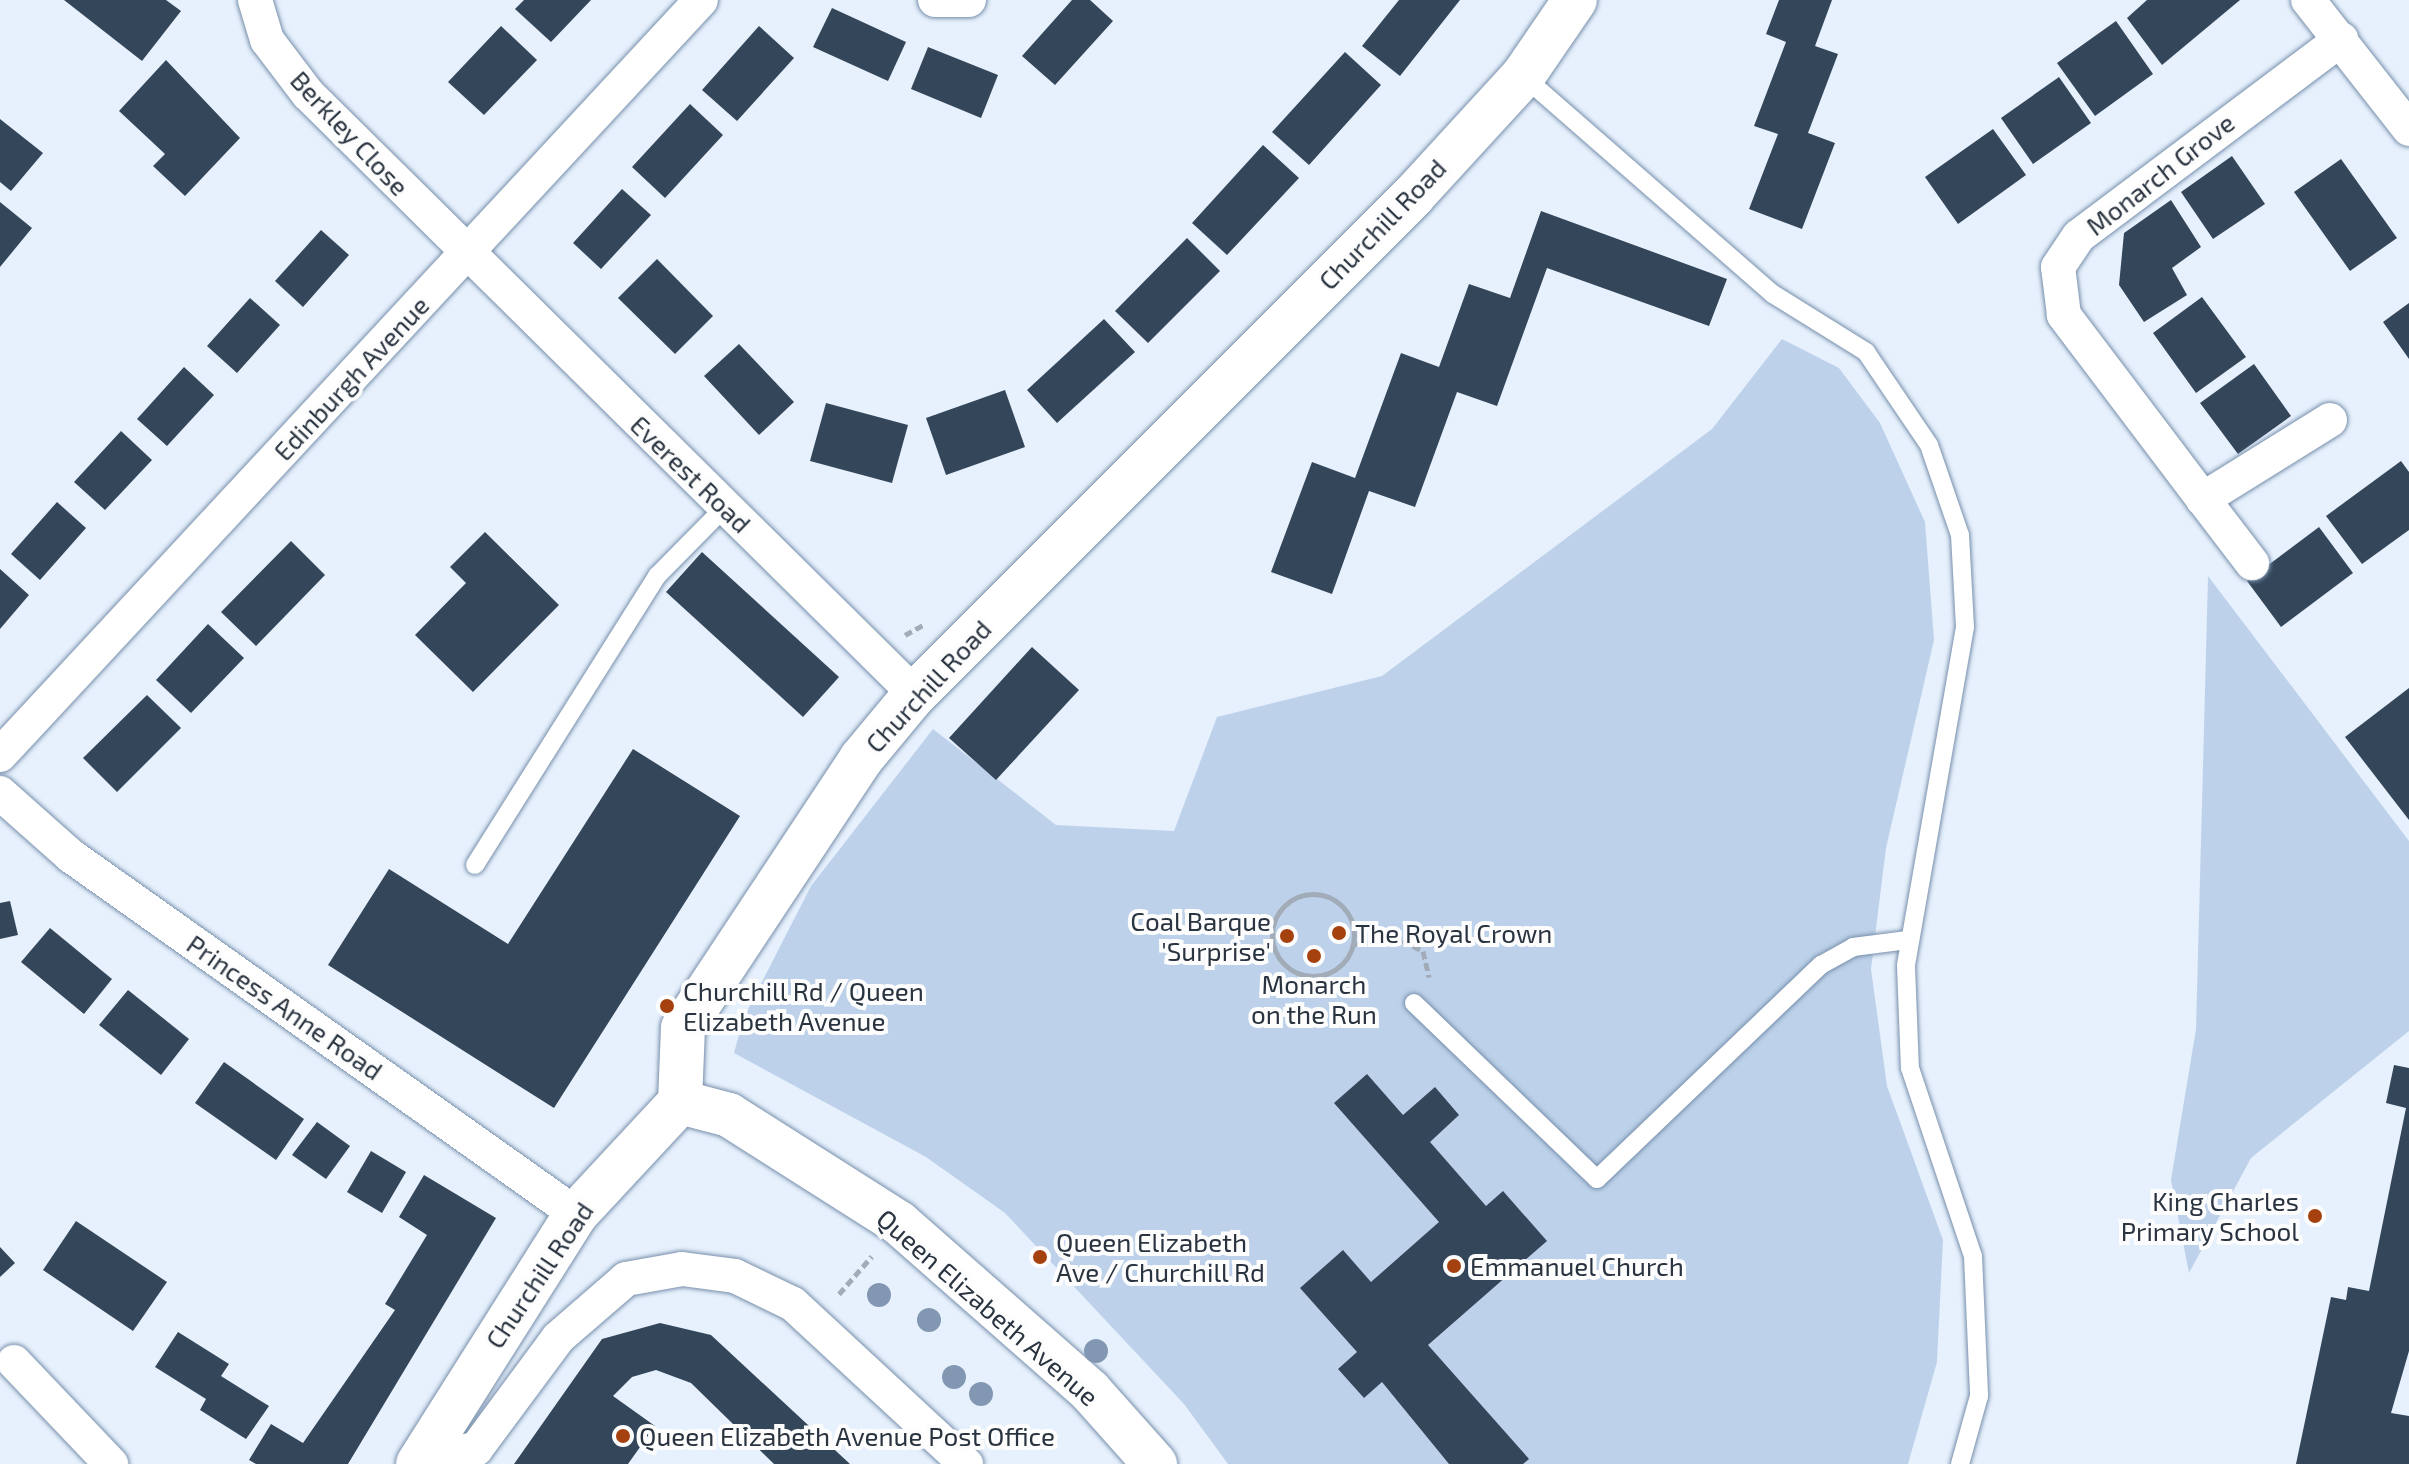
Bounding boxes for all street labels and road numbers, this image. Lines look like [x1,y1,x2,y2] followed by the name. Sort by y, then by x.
[284,64,416,202] street label: Berkley Close
[2080,107,2240,241] street label: Monarch Grove
[1312,152,1452,296] street label: Churchill Road
[267,289,435,467] street label: Edinburgh Avenue
[624,409,758,539] street label: Everest Road
[859,613,997,759] street label: Churchill Road
[181,928,389,1086] street label: Princess Anne Road
[478,1196,600,1354] street label: Churchill Road
[871,1202,1105,1412] street label: Queen Elizabeth Avenue

